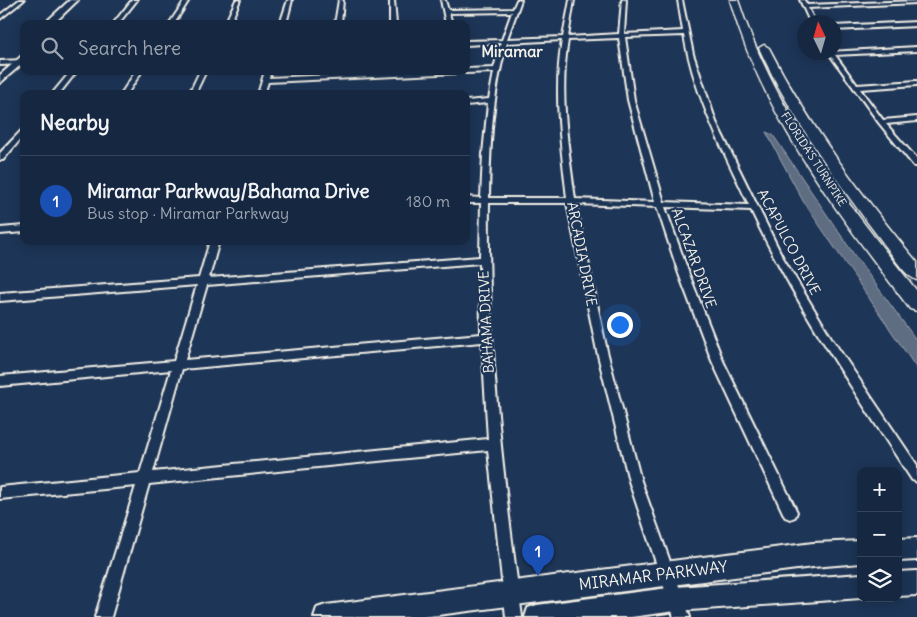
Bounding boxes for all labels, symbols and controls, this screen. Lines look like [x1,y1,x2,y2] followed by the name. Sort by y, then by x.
[797,15,842,60] north arrow
[20,20,470,75] search box
[38,34,66,62] icon: search
[78,36,181,60] text: Search here
[481,41,543,61] district label: Miramar
[40,109,110,136] text: Nearby
[778,109,850,209] street label: FLORIDA'S TURNPIKE
[87,179,369,203] text: Miramar Parkway/Bahama Drive
[754,186,824,298] street label: ACAPULCO DRIVE
[53,191,59,211] text: 1
[406,191,450,211] text: 180 m
[563,200,601,308] street label: ARCADIA DRIVE
[87,203,289,223] text: Bus stop · Miramar Parkway
[668,205,720,311] street label: ALCAZAR DRIVE
[474,270,498,374] street label: BAHAMA DRIVE
[607,312,633,338] your location
[857,467,902,602] map controls
[857,467,902,512] button: +
[857,512,902,557] button: −
[522,535,554,576] pin: 1
[577,556,729,594] street label: MIRAMAR PARKWAY
[857,557,902,602] button: layers

